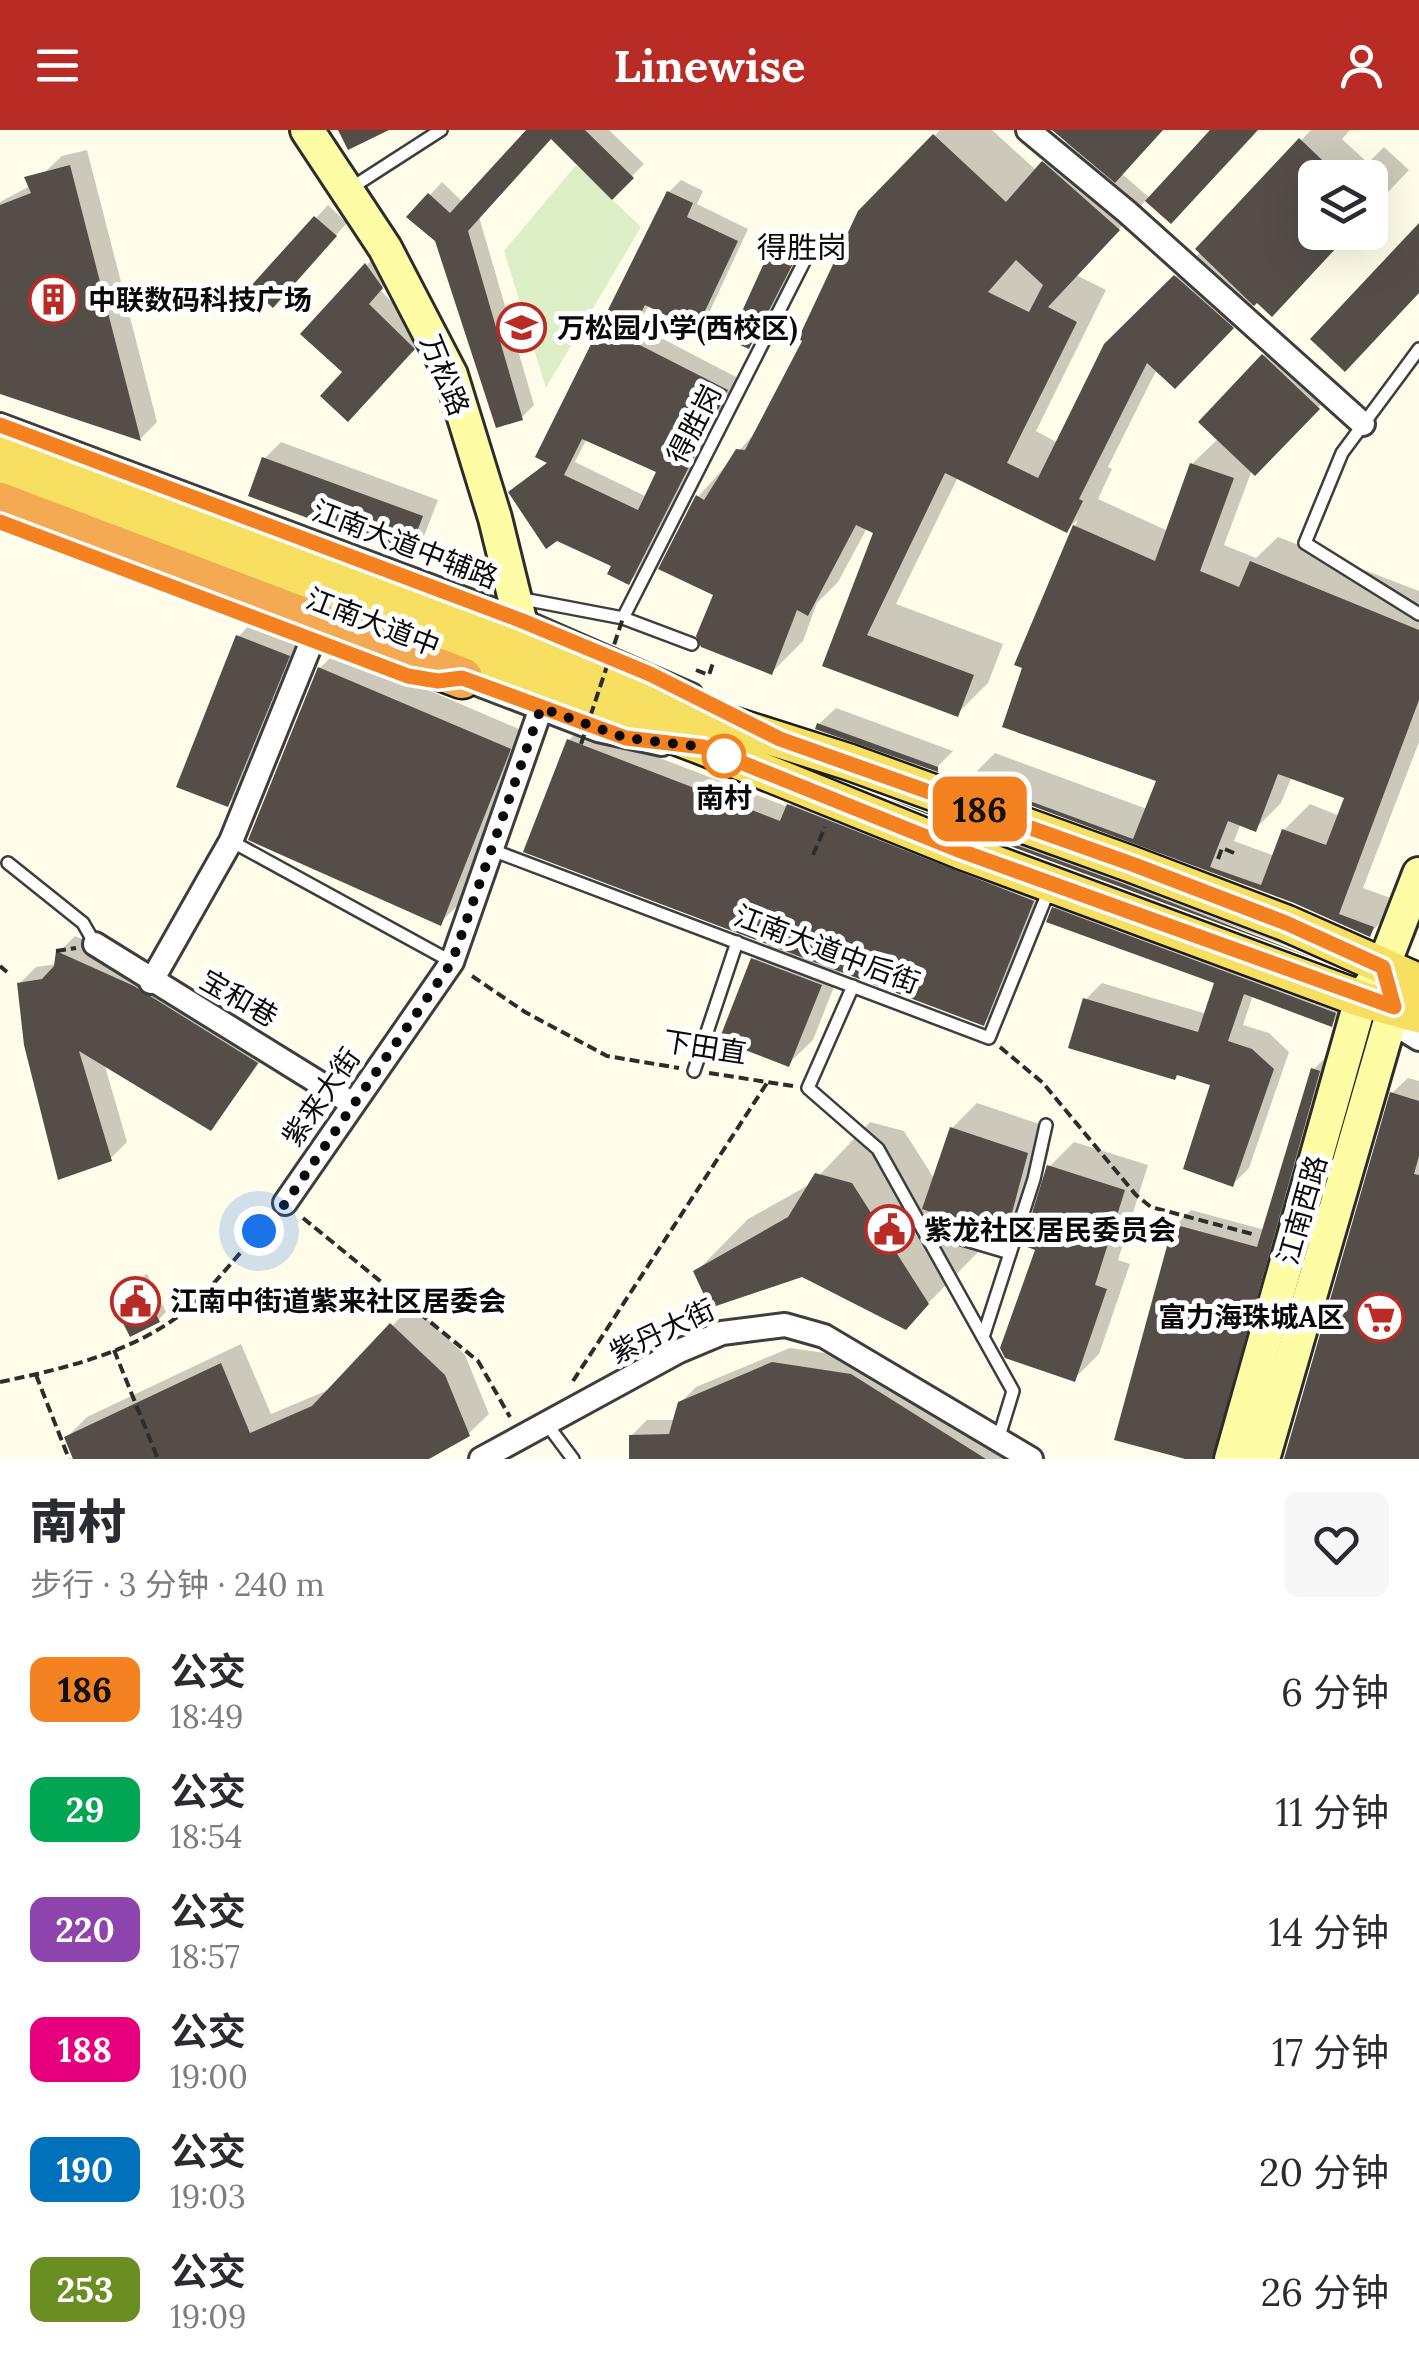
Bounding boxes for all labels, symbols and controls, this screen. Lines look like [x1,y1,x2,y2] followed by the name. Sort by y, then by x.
[613,37,806,94] text: Linewise
[30,38,85,93] icon: menu
[1334,38,1389,93] icon: person
[1298,160,1388,250] map controls
[1298,160,1388,250] button: layers
[757,228,847,266] district label: 得胜岗
[27,274,79,326] building icon: 中联数码科技广场
[88,282,312,318] place label: 中联数码科技广场
[496,302,548,354] school or university icon: 万松园小学(西校区)
[557,310,798,346] place label: 万松园小学(西校区)
[413,329,477,421] street label: 万松路
[659,378,729,470] street label: 得胜岗
[307,492,503,596] street label: 江南大道中辅路
[301,580,445,664] street label: 江南大道中
[703,735,745,777] marker: 南村
[922,776,1038,842] line badge: 186
[696,780,752,816] place label: 南村
[953,787,1007,832] text: 186
[729,897,925,1001] street label: 江南大道中后街
[194,961,284,1035] street label: 宝和巷
[661,1023,749,1071] street label: 下田直
[274,1041,368,1153] street label: 紫来大街
[1269,1151,1335,1269] street label: 江南西路
[863,1204,915,1256] public building icon: 紫龙社区居民委员会
[234,1206,284,1256] your location
[924,1212,1176,1248] place label: 紫龙社区居民委员会
[109,1275,161,1327] public building icon: 江南中街道紫来社区居委会
[170,1283,506,1319] place label: 江南中街道紫来社区居委会
[604,1291,720,1371] street label: 紫丹大街
[1354,1291,1406,1343] supermarket icon: 富力海珠城A区
[1158,1299,1345,1335] place label: 富力海珠城A区
[30,1491,126,1552] text: 南村
[1284,1492,1389,1597] button: heart
[30,1564,325,1605] text: 步行 · 3 分钟 · 240 m
[170,1647,246,1695] text: 公交
[58,1667,112,1712] text: 186
[1281,1668,1389,1716] text: 6 分钟
[170,1696,243,1737] text: 18:49
[170,1767,246,1815] text: 公交
[66,1787,104,1832] text: 29
[1275,1788,1389,1836] text: 11 分钟
[170,1816,242,1857] text: 18:54
[170,1887,246,1935] text: 公交
[55,1907,115,1952] text: 220
[1269,1908,1389,1956] text: 14 分钟
[170,1936,240,1977] text: 18:57
[170,2007,246,2055] text: 公交
[58,2027,112,2072] text: 188
[1272,2028,1389,2076] text: 17 分钟
[170,2056,248,2097] text: 19:00
[170,2127,246,2175] text: 公交
[57,2147,113,2192] text: 190
[1259,2148,1389,2196] text: 20 分钟
[170,2176,246,2217] text: 19:03
[170,2247,246,2295] text: 公交
[56,2267,114,2312] text: 253
[1261,2268,1389,2316] text: 26 分钟
[170,2296,247,2337] text: 19:09

